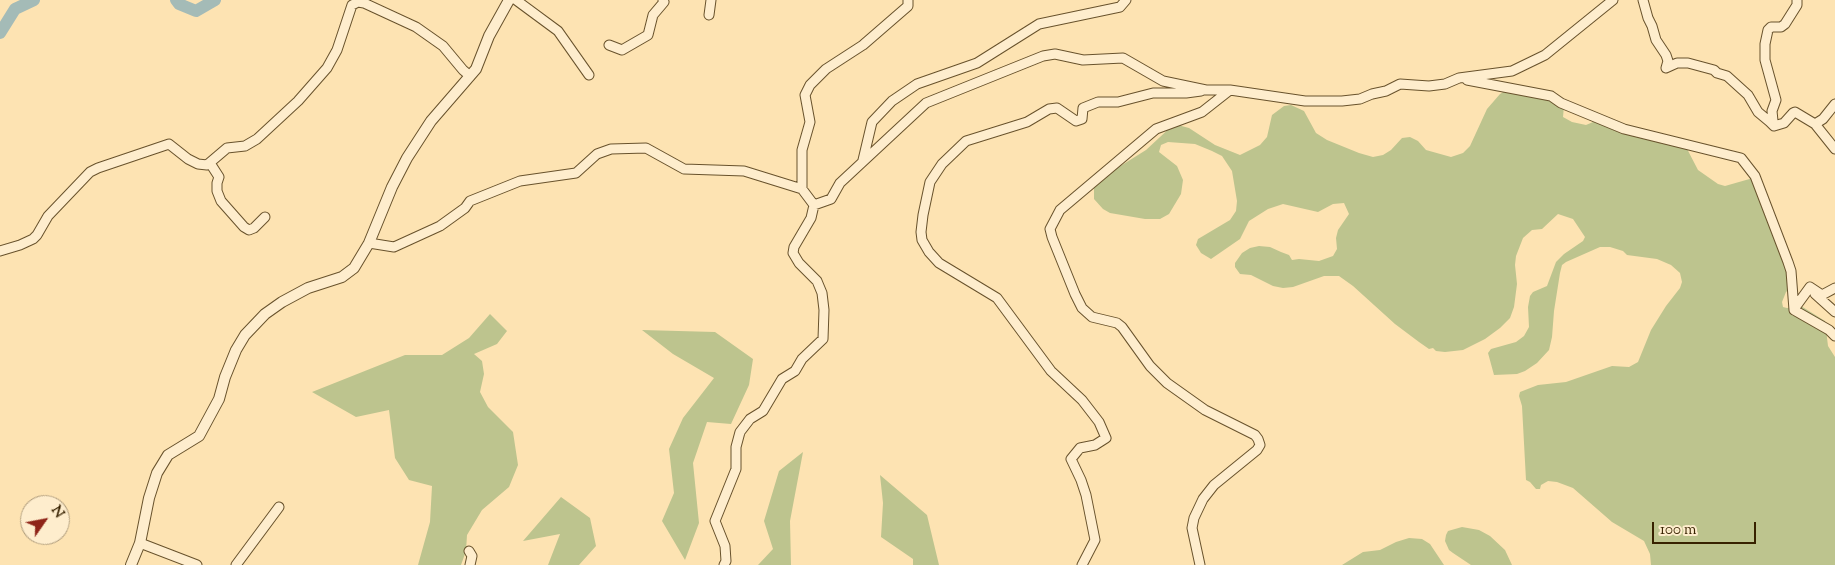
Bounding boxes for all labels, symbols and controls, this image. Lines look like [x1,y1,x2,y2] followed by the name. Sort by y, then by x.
[20,495,70,545] north arrow
[45,502,68,523] text: N
[1655,512,1759,544] scale bar
[1660,520,1696,541] text: 100 m

